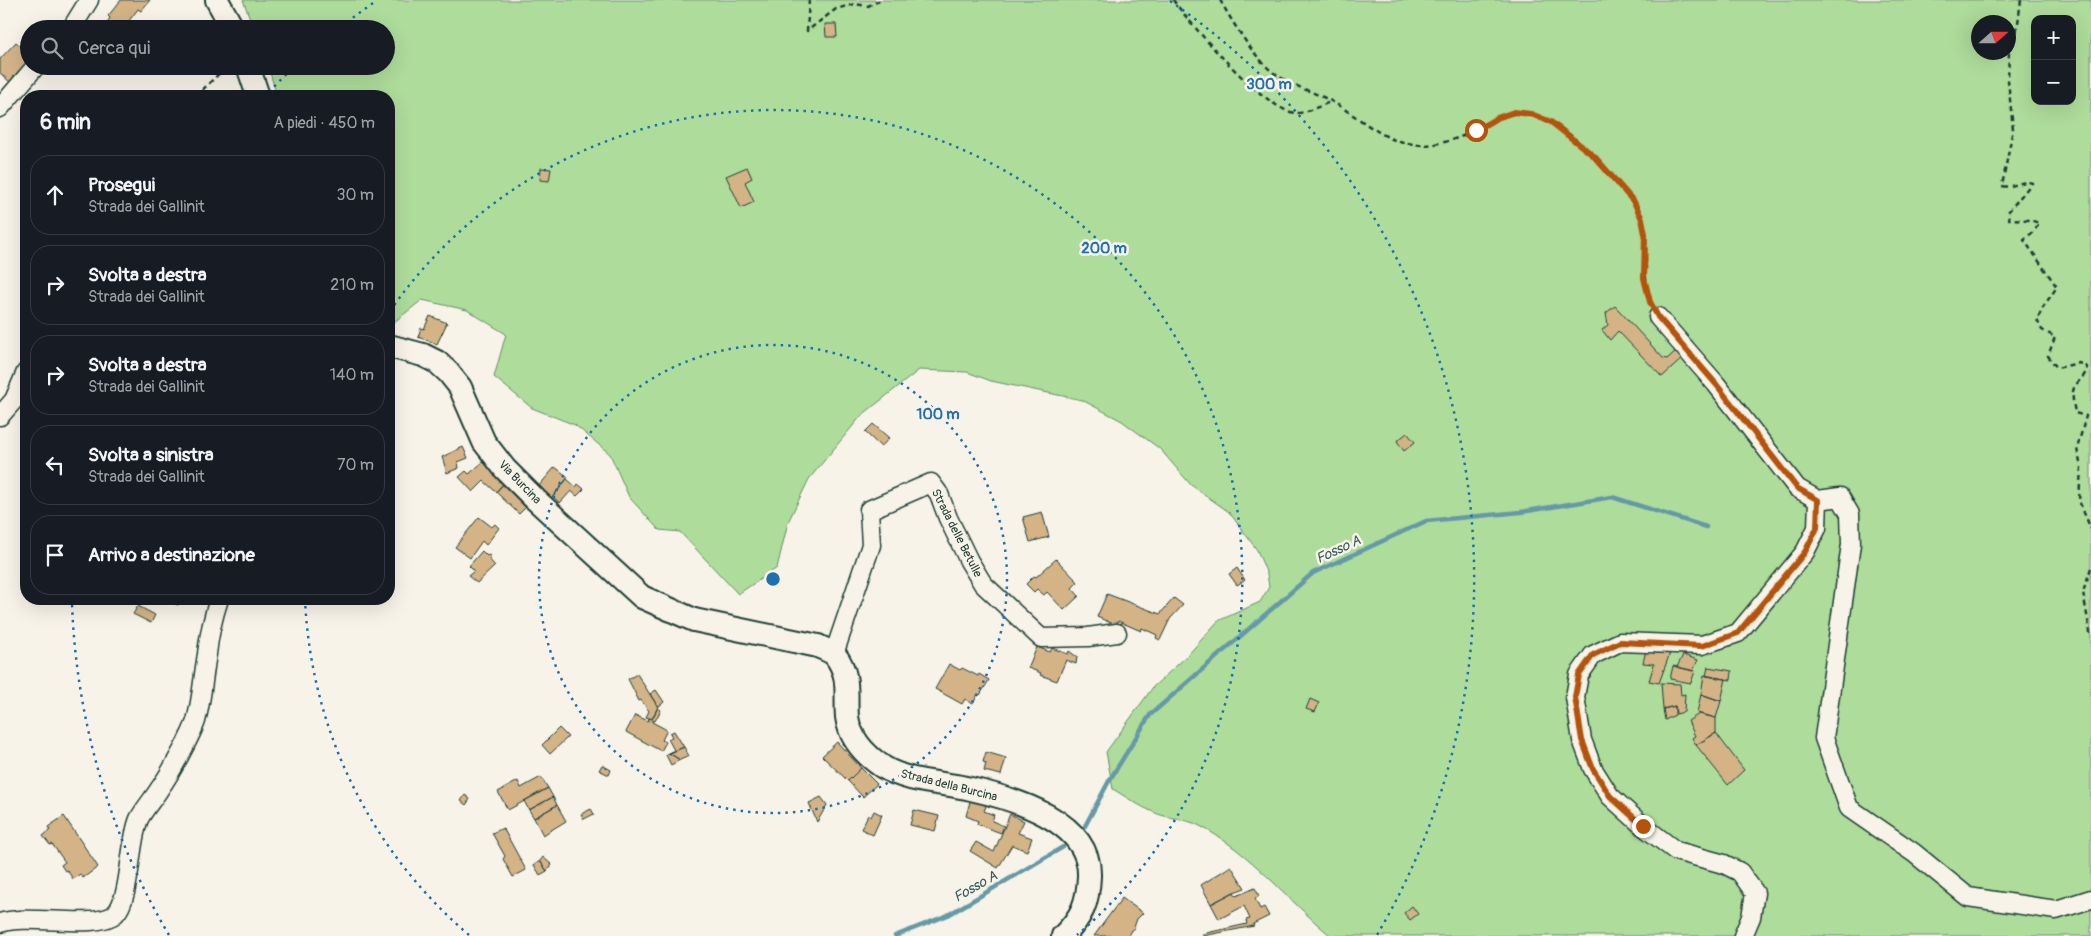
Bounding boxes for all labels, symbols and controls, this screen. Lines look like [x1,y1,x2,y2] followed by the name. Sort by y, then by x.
[1971,15,2016,60] north arrow
[2031,15,2076,105] map controls
[2031,15,2076,60] button: +
[20,20,395,75] search box
[38,34,66,62] icon: search
[78,36,150,60] text: Cerca qui
[2031,60,2076,105] button: −
[1246,75,1292,94] text: 300 m
[40,109,91,136] text: 6 min
[273,113,375,133] text: A piedi · 450 m
[1465,119,1488,142] route start
[88,173,155,197] text: Prosegui
[41,181,69,209] icon: ahead
[336,185,374,205] text: 30 m
[88,197,205,217] text: Strada dei Gallinit
[1081,239,1127,258] text: 200 m
[88,263,207,287] text: Svolta a destra
[41,271,69,299] icon: right
[330,275,374,295] text: 210 m
[88,287,205,307] text: Strada dei Gallinit
[88,353,207,377] text: Svolta a destra
[41,361,69,389] icon: right
[330,365,374,385] text: 140 m
[88,377,205,397] text: Strada dei Gallinit
[917,405,959,424] text: 100 m
[88,443,214,467] text: Svolta a sinistra
[41,451,69,479] icon: left
[337,455,374,475] text: 70 m
[495,457,544,508] street label: Via Burcina
[88,467,205,487] text: Strada dei Gallinit
[928,487,985,580] street label: Strada delle Betulle
[1313,532,1363,567] water label: Fosso A
[41,541,69,569] icon: arrive
[88,543,255,567] text: Arrivo a destinazione
[764,570,782,588] centre of rings
[899,766,999,805] street label: Strada della Burcina
[1632,815,1655,838] route end
[950,867,1000,906] water label: Fosso A

